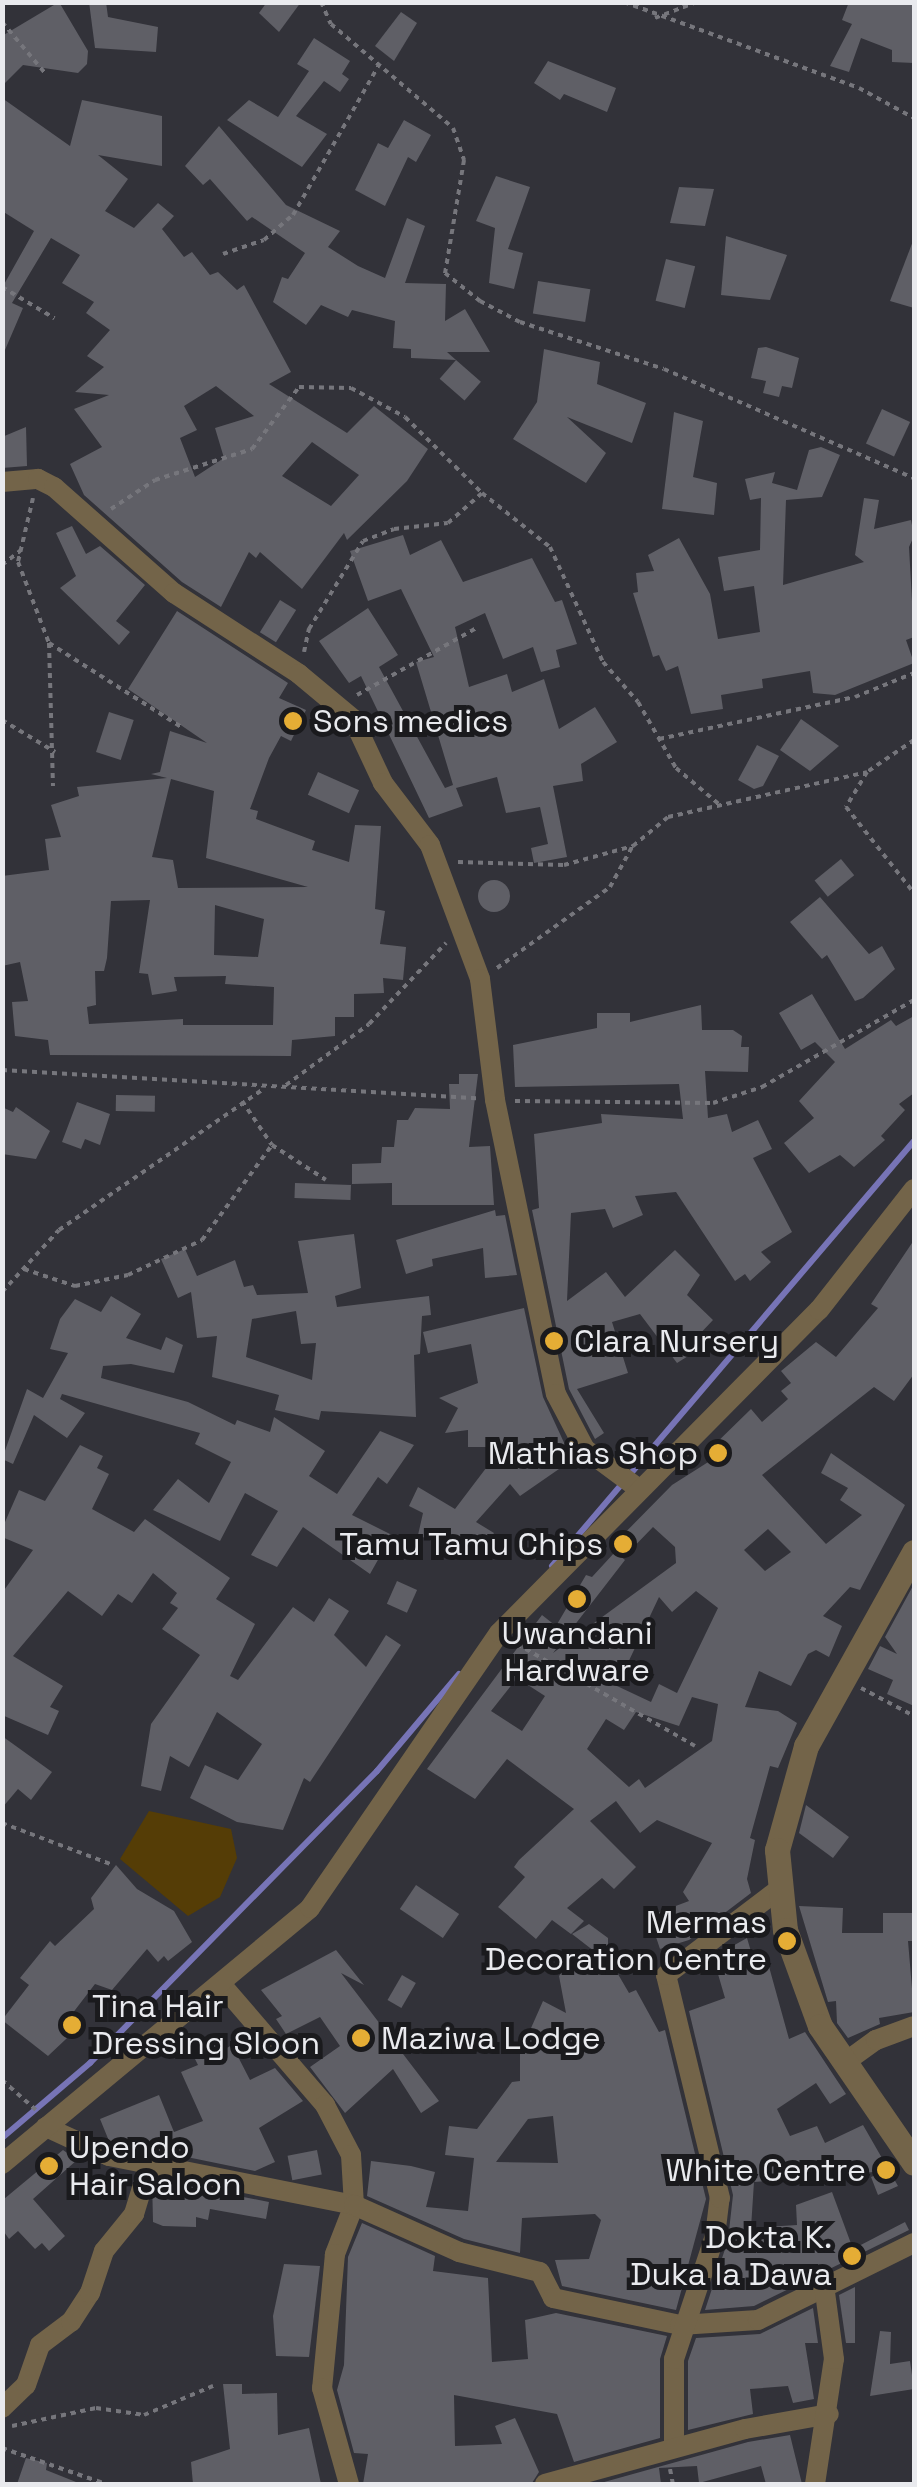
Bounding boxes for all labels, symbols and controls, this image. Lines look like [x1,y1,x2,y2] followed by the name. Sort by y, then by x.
[313,702,508,740] place label: Sons medics
[282,710,304,732] marker: Sons medics
[574,1322,779,1360] place label: Clara Nursery
[543,1330,565,1352] marker: Clara Nursery
[488,1434,698,1472] place label: Mathias Shop
[707,1442,729,1464] marker: Mathias Shop
[339,1525,603,1563] place label: Tamu Tamu Chips
[612,1533,634,1555] marker: Tamu Tamu Chips
[566,1588,588,1610] marker: Uwandani Hardware
[501,1615,653,1690] place label: Uwandani Hardware
[485,1904,767,1979] place label: Mermas Decoration Centre
[776,1930,798,1952] marker: Mermas Decoration Centre
[92,1988,320,2063] place label: Tina Hair Dressing Sloon
[61,2014,83,2036] marker: Tina Hair Dressing Sloon
[381,2019,601,2057] place label: Maziwa Lodge
[350,2027,372,2049] marker: Maziwa Lodge
[69,2129,242,2204] place label: Upendo Hair Saloon
[665,2151,866,2189] place label: White Centre
[38,2155,60,2177] marker: Upendo Hair Saloon
[875,2159,897,2181] marker: White Centre
[630,2219,832,2294] place label: Dokta K. Duka la Dawa
[841,2245,863,2267] marker: Dokta K. Duka la Dawa

